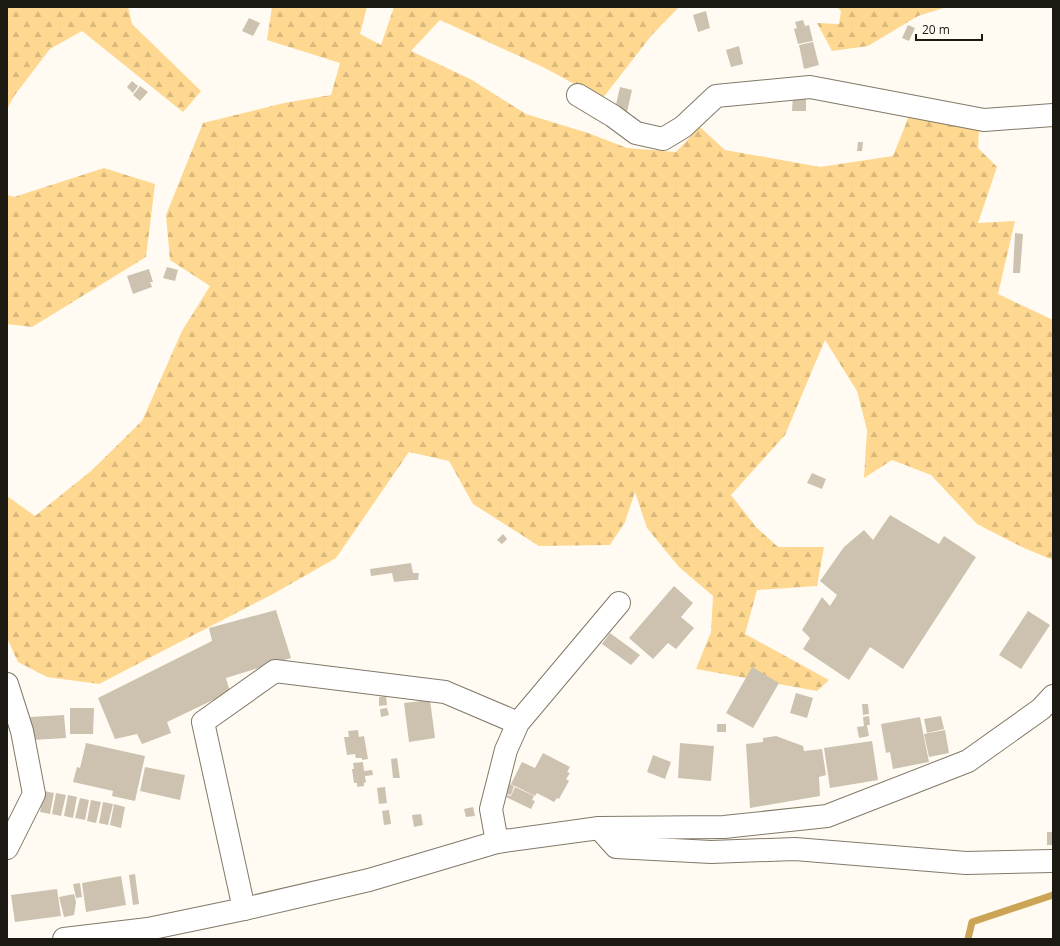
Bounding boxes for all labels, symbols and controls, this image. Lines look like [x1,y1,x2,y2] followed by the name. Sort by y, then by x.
[916,16,982,42] scale bar
[922,21,950,38] text: 20 m

